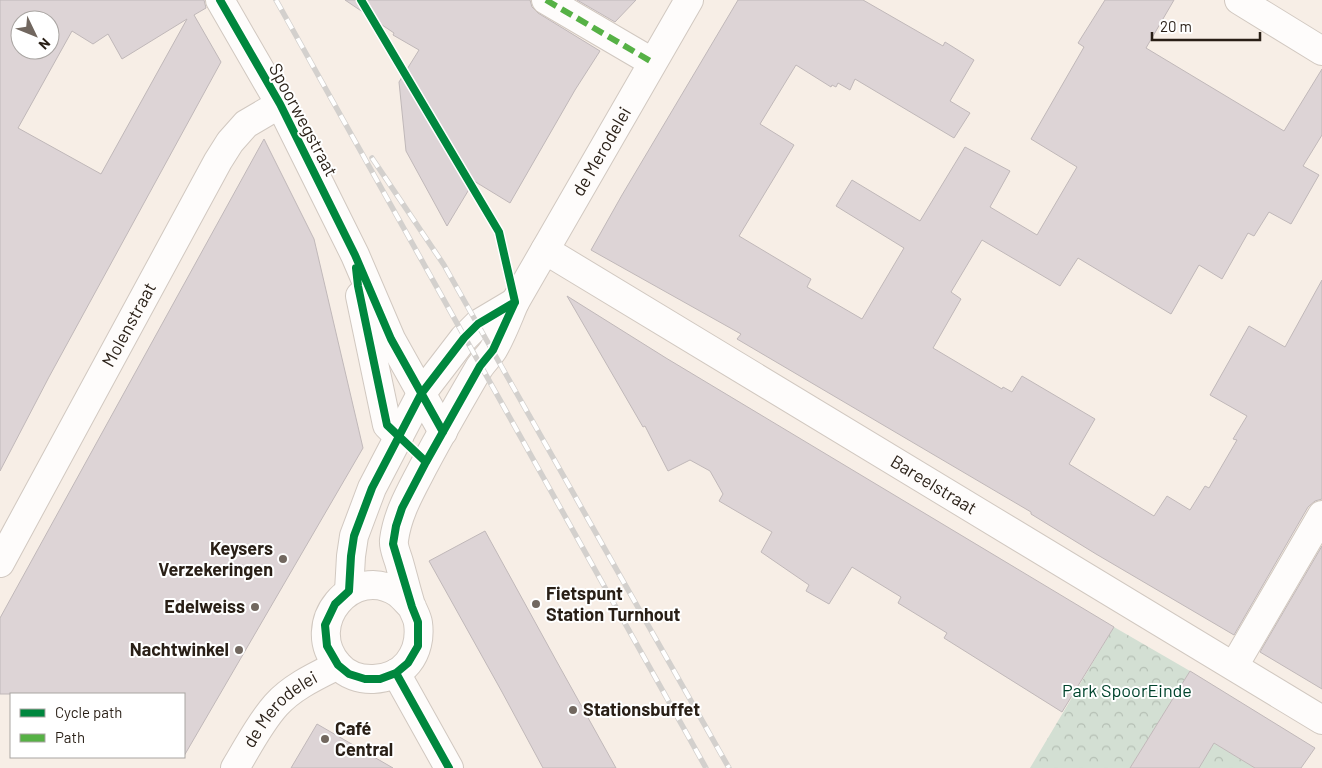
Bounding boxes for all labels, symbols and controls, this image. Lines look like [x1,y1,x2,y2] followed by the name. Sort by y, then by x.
[10,10,60,60] north arrow
[1152,10,1260,42] scale bar
[1160,17,1192,35] text: 20 m
[35,35,54,53] text: N
[265,59,343,180] street label: Spoorwegstraat
[566,102,635,200] street label: de Merodelei
[97,278,160,370] street label: Molenstraat
[887,450,981,519] street label: Bareelstraat
[158,537,273,580] place label: Keysers Verzekeringen
[277,553,289,565] marker: Keysers Verzekeringen
[546,582,681,625] place label: Fietspunt Station Turnhout
[164,595,245,617] place label: Edelweiss
[530,598,542,610] marker: Fietspunt Station Turnhout
[249,601,261,613] marker: Edelweiss
[130,638,229,660] place label: Nachtwinkel
[233,644,245,656] marker: Nachtwinkel
[237,666,321,751] street label: de Merodelei
[1062,679,1192,701] park label: Park SpoorEinde
[10,693,185,758] legend
[583,698,700,720] place label: Stationsbuffet
[55,703,122,721] text: Cycle path
[567,704,579,716] marker: Stationsbuffet
[335,717,393,760] place label: Café Central
[55,728,85,746] text: Path
[319,733,331,745] marker: Café Central

